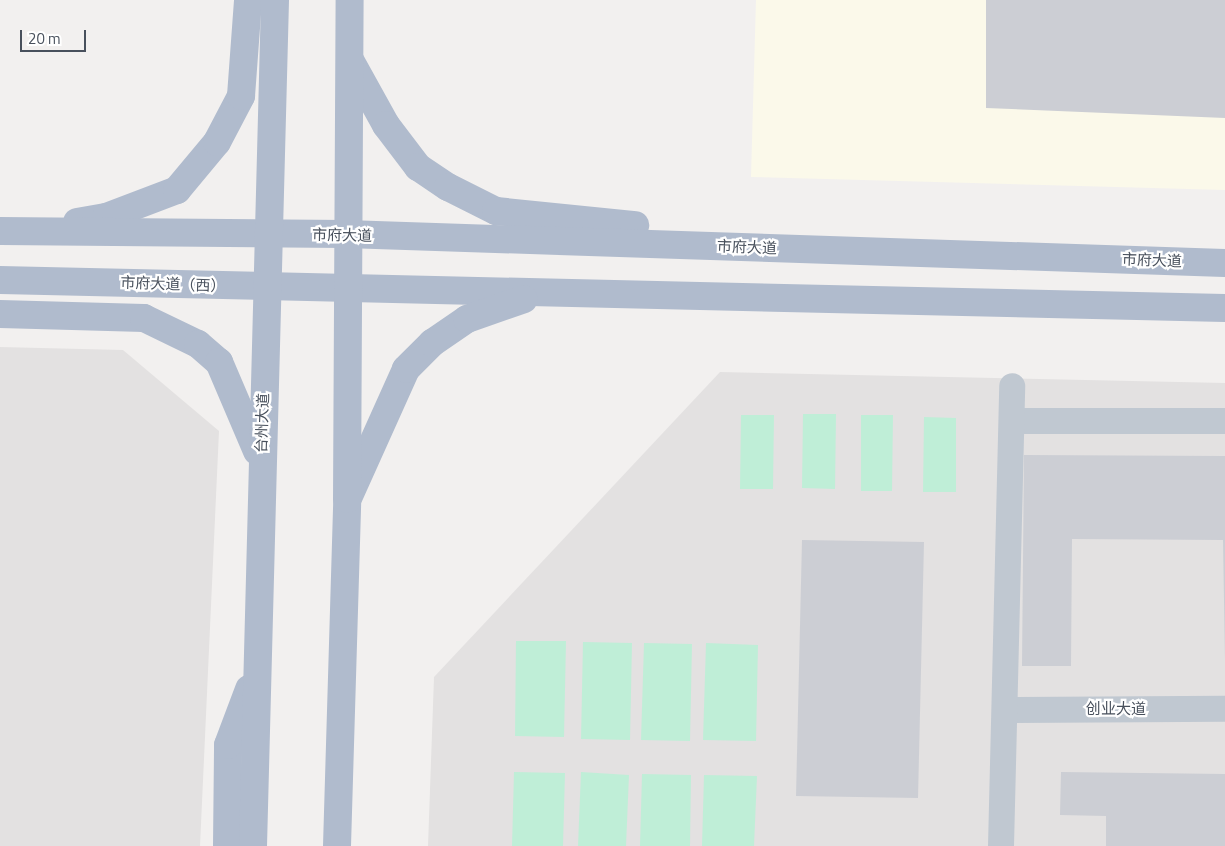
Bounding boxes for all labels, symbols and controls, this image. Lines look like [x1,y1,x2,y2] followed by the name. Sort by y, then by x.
[22,20,89,52] scale bar
[28,27,61,50] text: 20 m
[312,225,372,245] street label: 市府大道
[717,237,777,257] street label: 市府大道
[1122,250,1182,270] street label: 市府大道
[120,273,226,295] street label: 市府大道（西）
[252,393,272,453] street label: 台州大道
[1086,700,1146,718] street label: 创业大道

